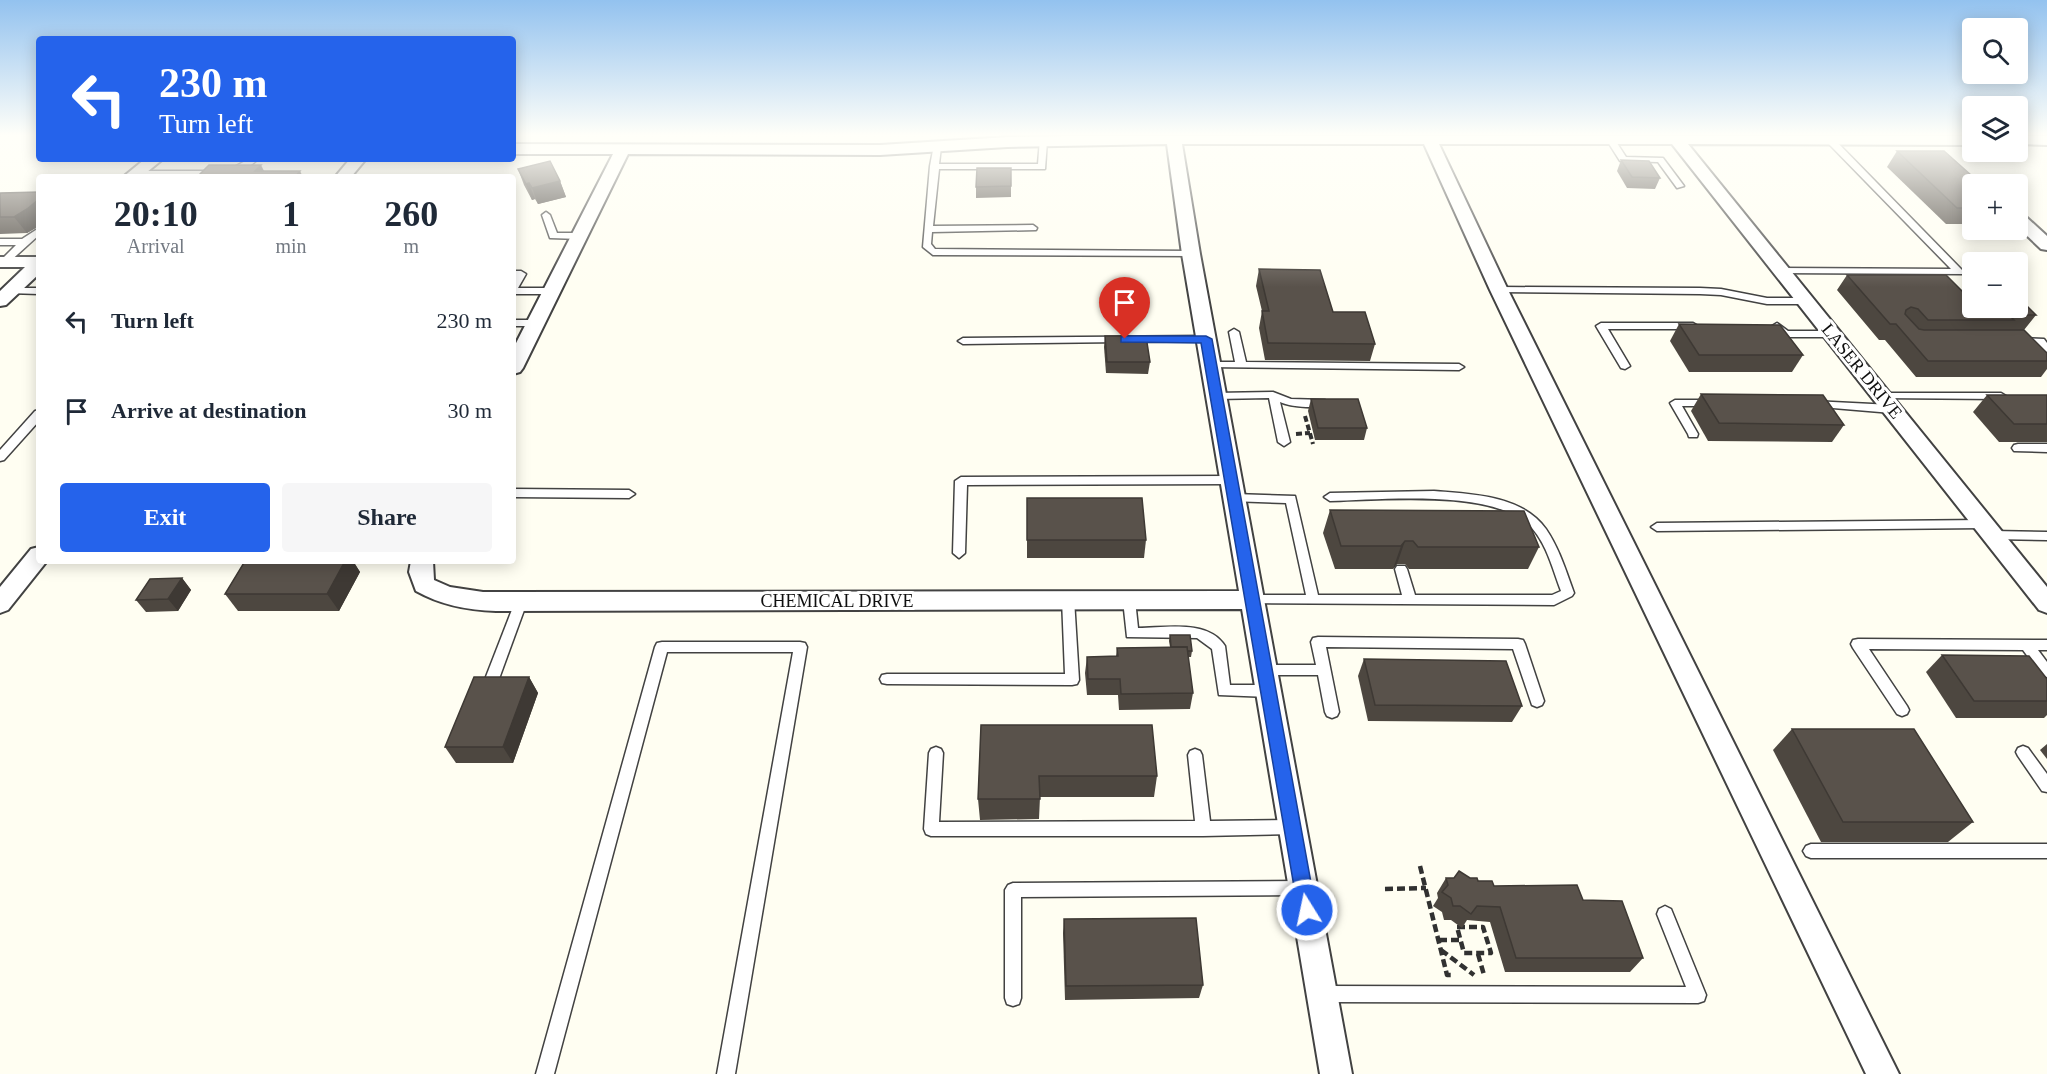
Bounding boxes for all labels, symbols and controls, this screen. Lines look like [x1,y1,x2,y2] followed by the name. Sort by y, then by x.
[1962,18,2028,318] map controls
[1962,18,2028,84] button: search
[60,60,138,138] icon: left
[159,60,268,106] text: 230 m
[1962,96,2028,162] button: layers
[159,109,253,139] text: Turn left
[1962,174,2028,240] button: +
[114,194,198,234] text: 20:10
[282,194,300,234] text: 1
[384,194,438,234] text: 260
[127,235,185,257] text: Arrival
[275,235,307,257] text: min
[404,235,419,257] text: m
[1962,252,2028,318] button: −
[1099,277,1150,339] pin
[1108,286,1141,319] icon: arrive
[60,305,93,338] icon: left
[111,308,194,333] text: Turn left
[436,308,492,333] text: 230 m
[1818,319,1906,423] street label: LASER DRIVE
[60,395,93,428] icon: arrive
[111,398,307,423] text: Arrive at destination
[447,398,492,423] text: 30 m
[60,483,270,552] button: Exit
[282,483,492,552] button: Share
[761,591,913,611] street label: CHEMICAL DRIVE
[1275,878,1339,942] position arrow

